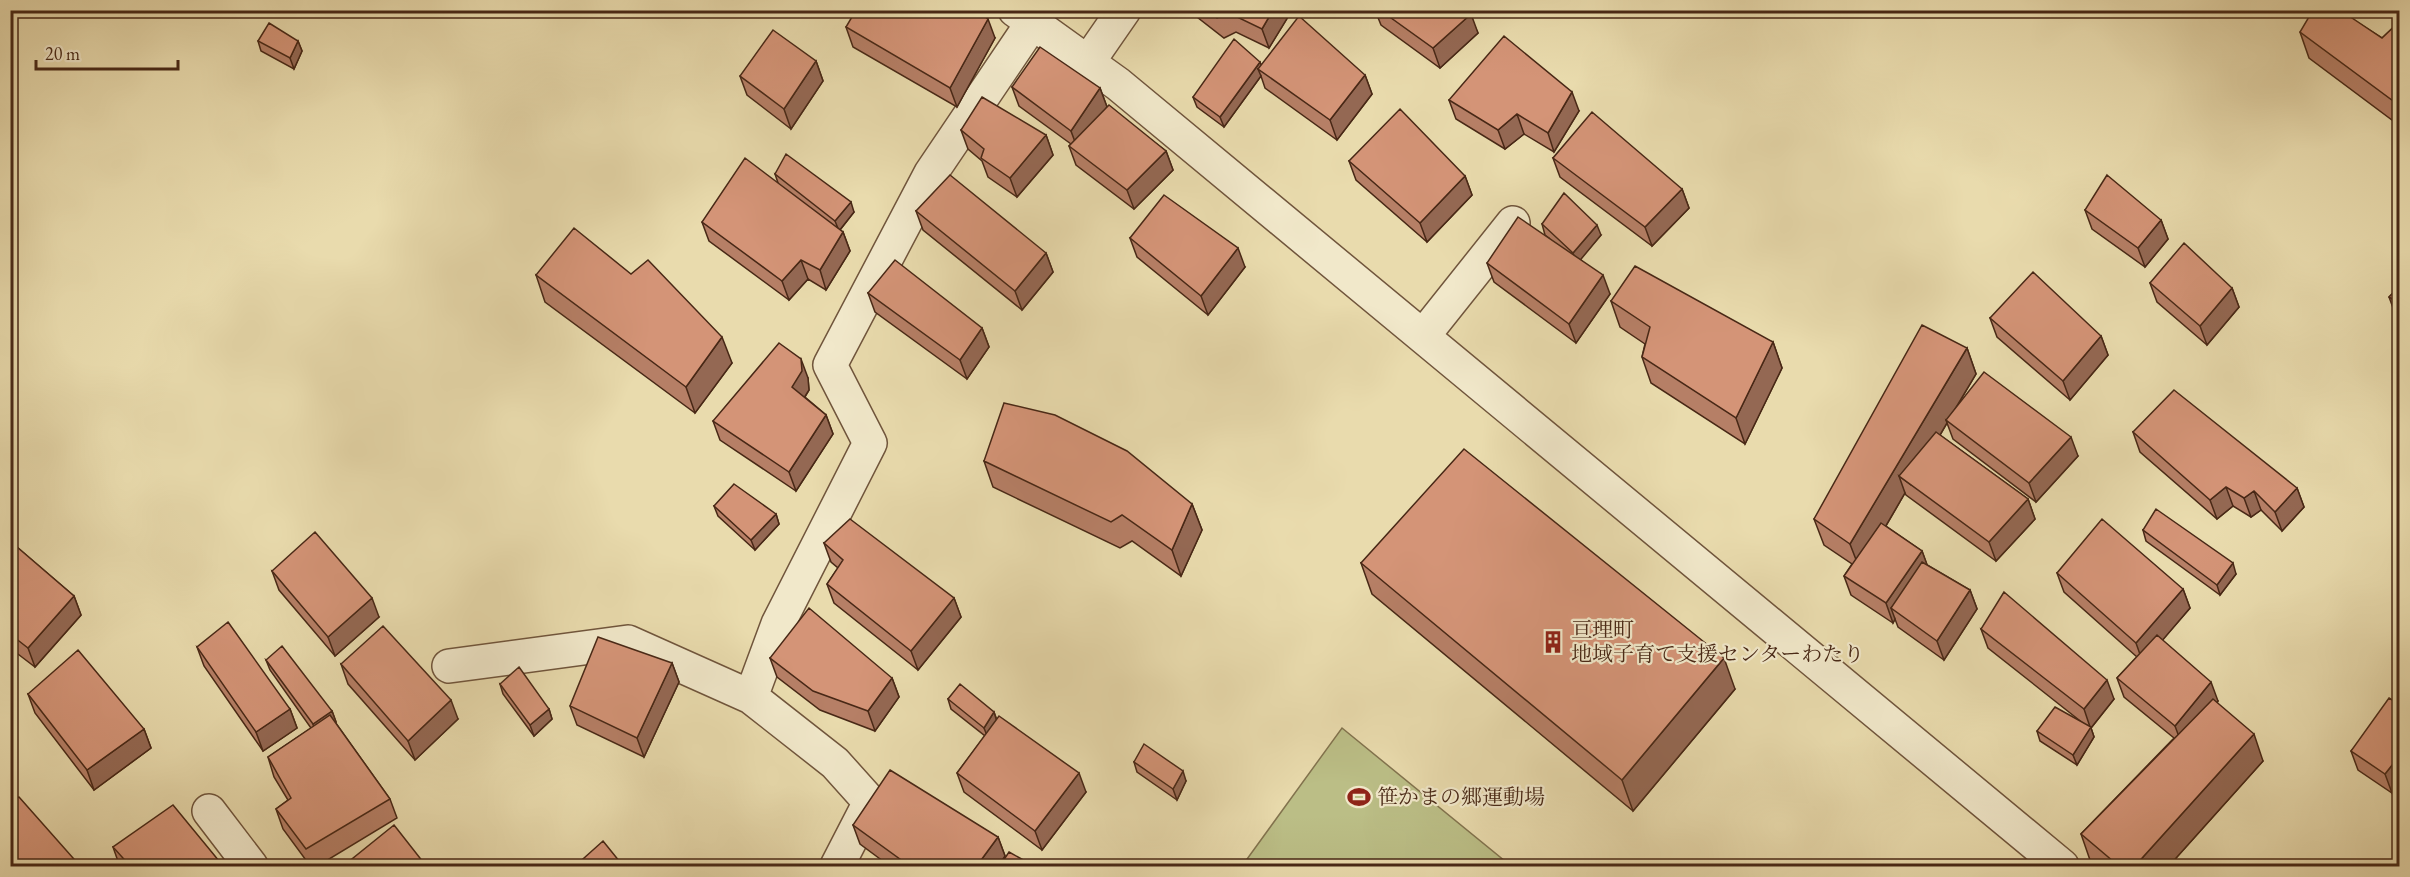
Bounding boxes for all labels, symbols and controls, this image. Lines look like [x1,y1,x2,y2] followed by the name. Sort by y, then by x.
[36,33,178,71] scale bar
[45,42,80,65] text: 20 m
[1571,616,1864,667] place label: 亘理町 地域子育て支援センターわたり
[1540,629,1566,655] building icon: 亘理町 地域子育て支援センターわたり
[1377,783,1545,810] place label: 笹かまの郷運動場
[1346,784,1372,810] sports icon: 笹かまの郷運動場

